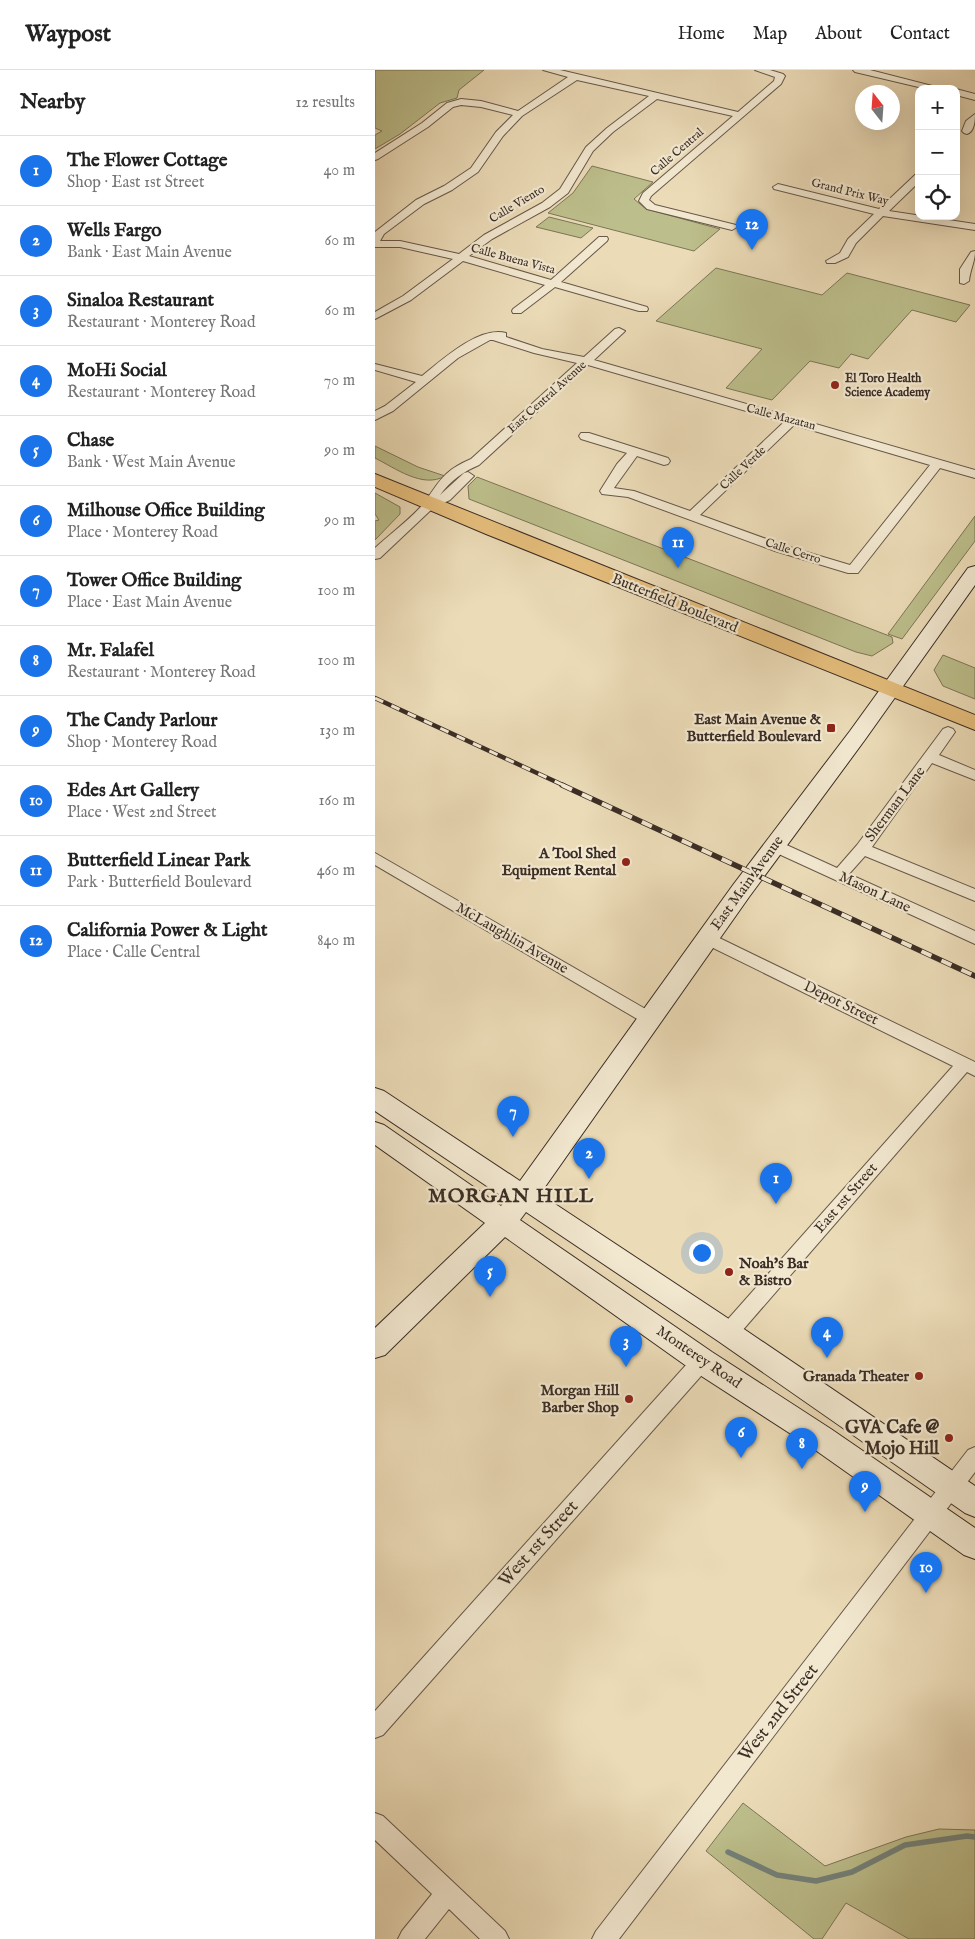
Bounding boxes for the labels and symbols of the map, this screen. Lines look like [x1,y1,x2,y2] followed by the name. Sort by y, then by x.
[855,85,900,130] north arrow
[647,124,707,179] street label: Calle Central
[810,175,890,209] street label: Grand Prix Way
[487,181,548,226] street label: Calle Viento
[736,209,768,250] pin: 12
[469,241,558,278] street label: Calle Buena Vista
[504,357,590,436] street label: East Central Avenue
[845,371,931,401] place label: El Toro Health Science Academy
[829,379,841,391] marker: El Toro Health Science Academy
[745,401,818,434] street label: Calle Mazatan
[717,443,769,493] street label: Calle Verde
[662,527,694,568] pin: 11
[763,535,823,567] street label: Calle Cerro
[609,569,742,637] street label: Butterfield Boulevard
[686,710,822,746] place label: East Main Avenue & Butterfield Boulevard
[825,722,837,734] marker: East Main Avenue & Butterfield Boulevard
[861,763,930,845] street label: Sherman Lane
[706,832,788,934] street label: East Main Avenue
[502,844,617,880] place label: A Tool Shed Equipment Rental
[620,856,632,868] marker: A Tool Shed Equipment Rental
[836,867,914,917] street label: Mason Lane
[452,898,572,978] street label: McLaughlin Avenue
[801,977,881,1029] street label: Depot Street
[497,1096,529,1137] pin: 7
[573,1138,605,1179] pin: 2
[810,1159,882,1237] street label: East 1st Street
[760,1163,792,1204] pin: 1
[428,1184,594,1209] district label: MORGAN HILL
[689,1240,715,1266] your location
[738,1254,809,1290] place label: Noah's Bar & Bistro
[474,1256,506,1297] pin: 5
[723,1266,735,1278] marker: Noah's Bar & Bistro
[811,1317,843,1358] pin: 4
[653,1321,746,1393] street label: Monterey Road
[610,1326,642,1367] pin: 3
[803,1367,909,1386] place label: Granada Theater
[913,1370,925,1382] marker: Granada Theater
[541,1381,620,1417] place label: Morgan Hill Barber Shop
[623,1393,635,1405] marker: Morgan Hill Barber Shop
[725,1417,757,1458] pin: 6
[845,1417,940,1461] place label: GVA Cafe @ Mojo Hill
[786,1428,818,1469] pin: 8
[943,1432,955,1444] marker: GVA Cafe @ Mojo Hill
[849,1471,881,1512] pin: 9
[494,1496,584,1592] street label: West 1st Street
[910,1552,942,1593] pin: 10
[734,1660,824,1766] street label: West 2nd Street

